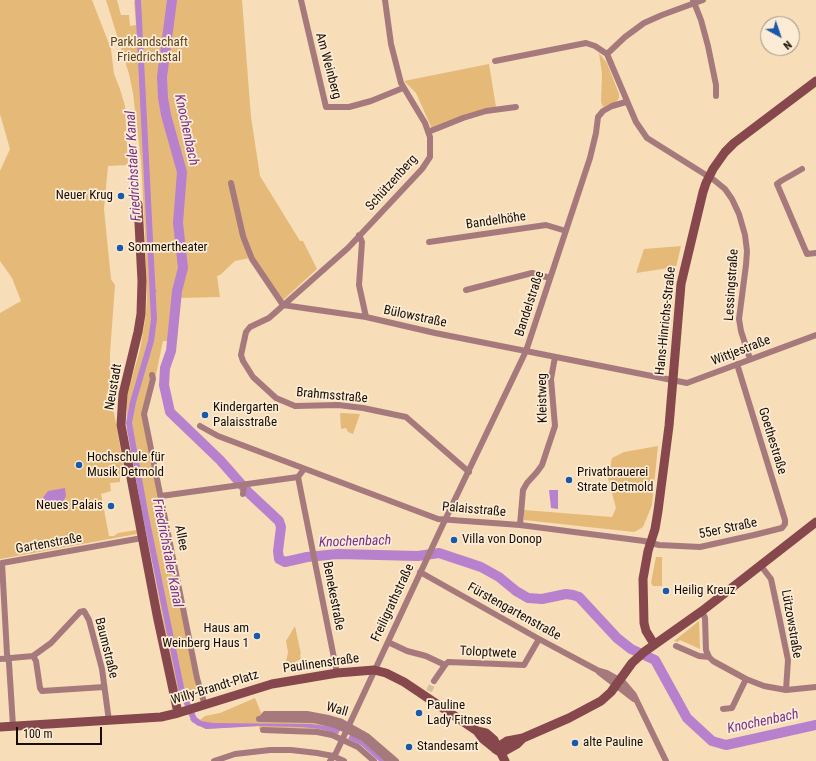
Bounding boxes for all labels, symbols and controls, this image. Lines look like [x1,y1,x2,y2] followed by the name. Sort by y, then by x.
[760,16,800,56] north arrow
[312,31,344,101] street label: Am Weinberg
[110,35,188,66] park label: Parklandschaft Friedrichstal
[781,38,794,52] text: N
[170,93,202,167] water label: Knochenbach
[123,110,145,222] water label: Friedrichstaler Kanal
[363,152,421,214] street label: Schützenberg
[56,188,113,204] place label: Neuer Krug
[116,191,126,201] marker: Neuer Krug
[465,209,527,233] street label: Bandelhöhe
[128,240,208,256] place label: Sommertheater
[115,243,125,253] marker: Sommertheater
[722,248,742,322] street label: Lessingstraße
[653,266,679,376] street label: Hans-Hinrichs-Straße
[512,269,548,339] street label: Bandelstraße
[382,303,448,331] street label: Bülowstraße
[709,333,773,369] street label: Wittjestraße
[102,363,126,411] street label: Neustadt
[535,373,551,423] street label: Kleistweg
[296,385,368,407] street label: Brahmsstraße
[213,400,279,431] place label: Kindergarten Palaisstraße
[754,406,790,476] street label: Goethestraße
[200,410,210,420] marker: Kindergarten Palaisstraße
[87,450,165,481] place label: Hochschule für Musik Detmold
[74,460,84,470] marker: Hochschule für Musik Detmold
[577,465,654,496] place label: Privatbrauerei Strate Detmold
[564,475,574,485] marker: Privatbrauerei Strate Detmold
[148,497,186,609] water label: Friedrichstaler Kanal
[36,498,103,514] place label: Neues Palais
[441,499,507,521] street label: Palaisstraße
[106,501,116,511] marker: Neues Palais
[697,515,759,543] street label: 55er Straße
[171,524,191,552] street label: Allee
[15,531,83,557] street label: Gartenstraße
[319,532,391,552] water label: Knochenbach
[462,532,542,548] place label: Villa von Donop
[449,535,459,545] marker: Villa von Donop
[319,560,347,632] street label: Benekestraße
[368,562,418,644] street label: Freiligrathstraße
[465,580,563,644] street label: Fürstengartenstraße
[674,583,736,599] place label: Heilig Kreuz
[661,586,671,596] marker: Heilig Kreuz
[777,589,805,659] street label: Lützowstraße
[91,616,121,680] street label: Baumstraße
[162,621,249,652] place label: Haus am Weinberg Haus 1
[252,631,262,641] marker: Haus am Weinberg Haus 1
[459,644,517,662] street label: Toloptwete
[282,651,360,677] street label: Paulinenstraße
[170,667,260,709] street label: Willy-Brandt-Platz
[427,698,492,729] place label: Pauline Lady Fitness
[324,699,350,721] street label: Wall
[726,706,800,738] water label: Knochenbach
[414,708,424,718] marker: Pauline Lady Fitness
[18,719,104,745] scale bar
[23,727,53,741] text: 100 m
[583,735,643,751] place label: alte Pauline
[570,738,580,748] marker: alte Pauline
[417,739,478,755] place label: Standesamt
[404,742,414,752] marker: Standesamt

